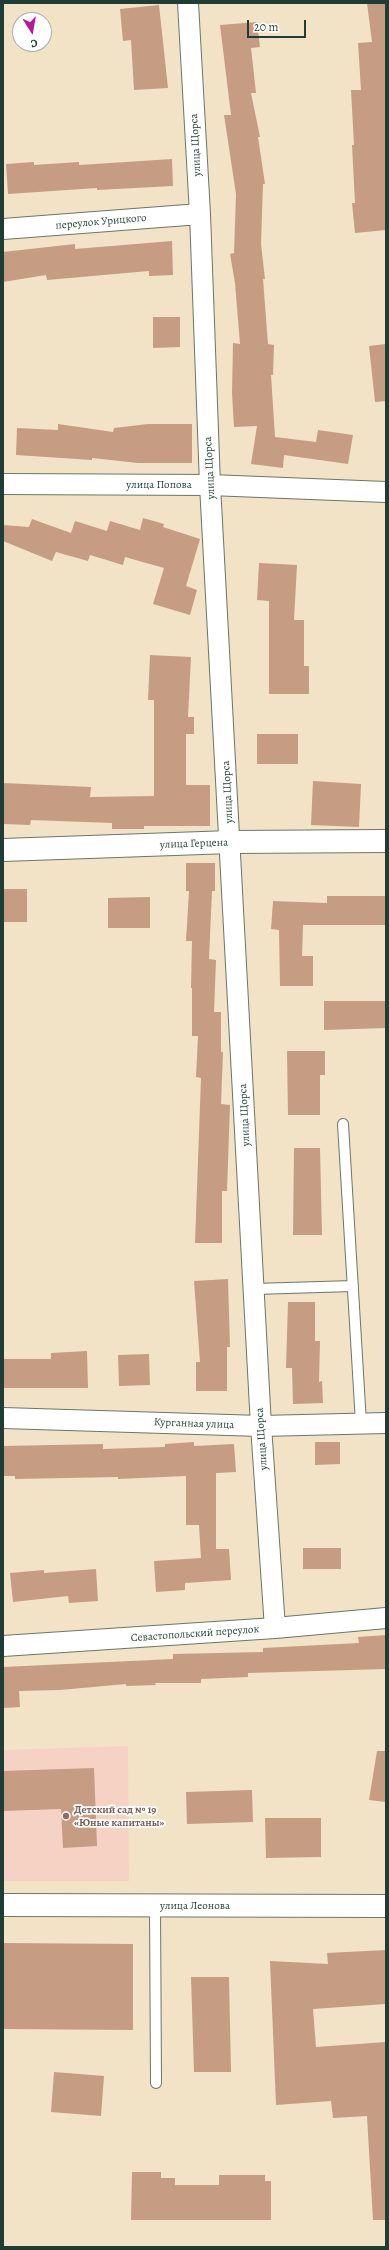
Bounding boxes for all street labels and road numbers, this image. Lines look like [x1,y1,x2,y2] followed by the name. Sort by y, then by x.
[188,113,204,177] street label: улица Щорса
[55,211,147,233] street label: переулок Урицкого
[202,436,218,500] street label: улица Щорса
[126,478,192,492] street label: улица Попова
[220,760,236,824] street label: улица Щорса
[160,836,228,852] street label: улица Герцена
[237,1083,253,1147] street label: улица Щорса
[253,1407,271,1471] street label: улица Щорса
[154,1416,234,1432] street label: Курганная улица
[130,1623,260,1645] street label: Севастопольский переулок
[160,1899,230,1913] street label: улица Леонова

